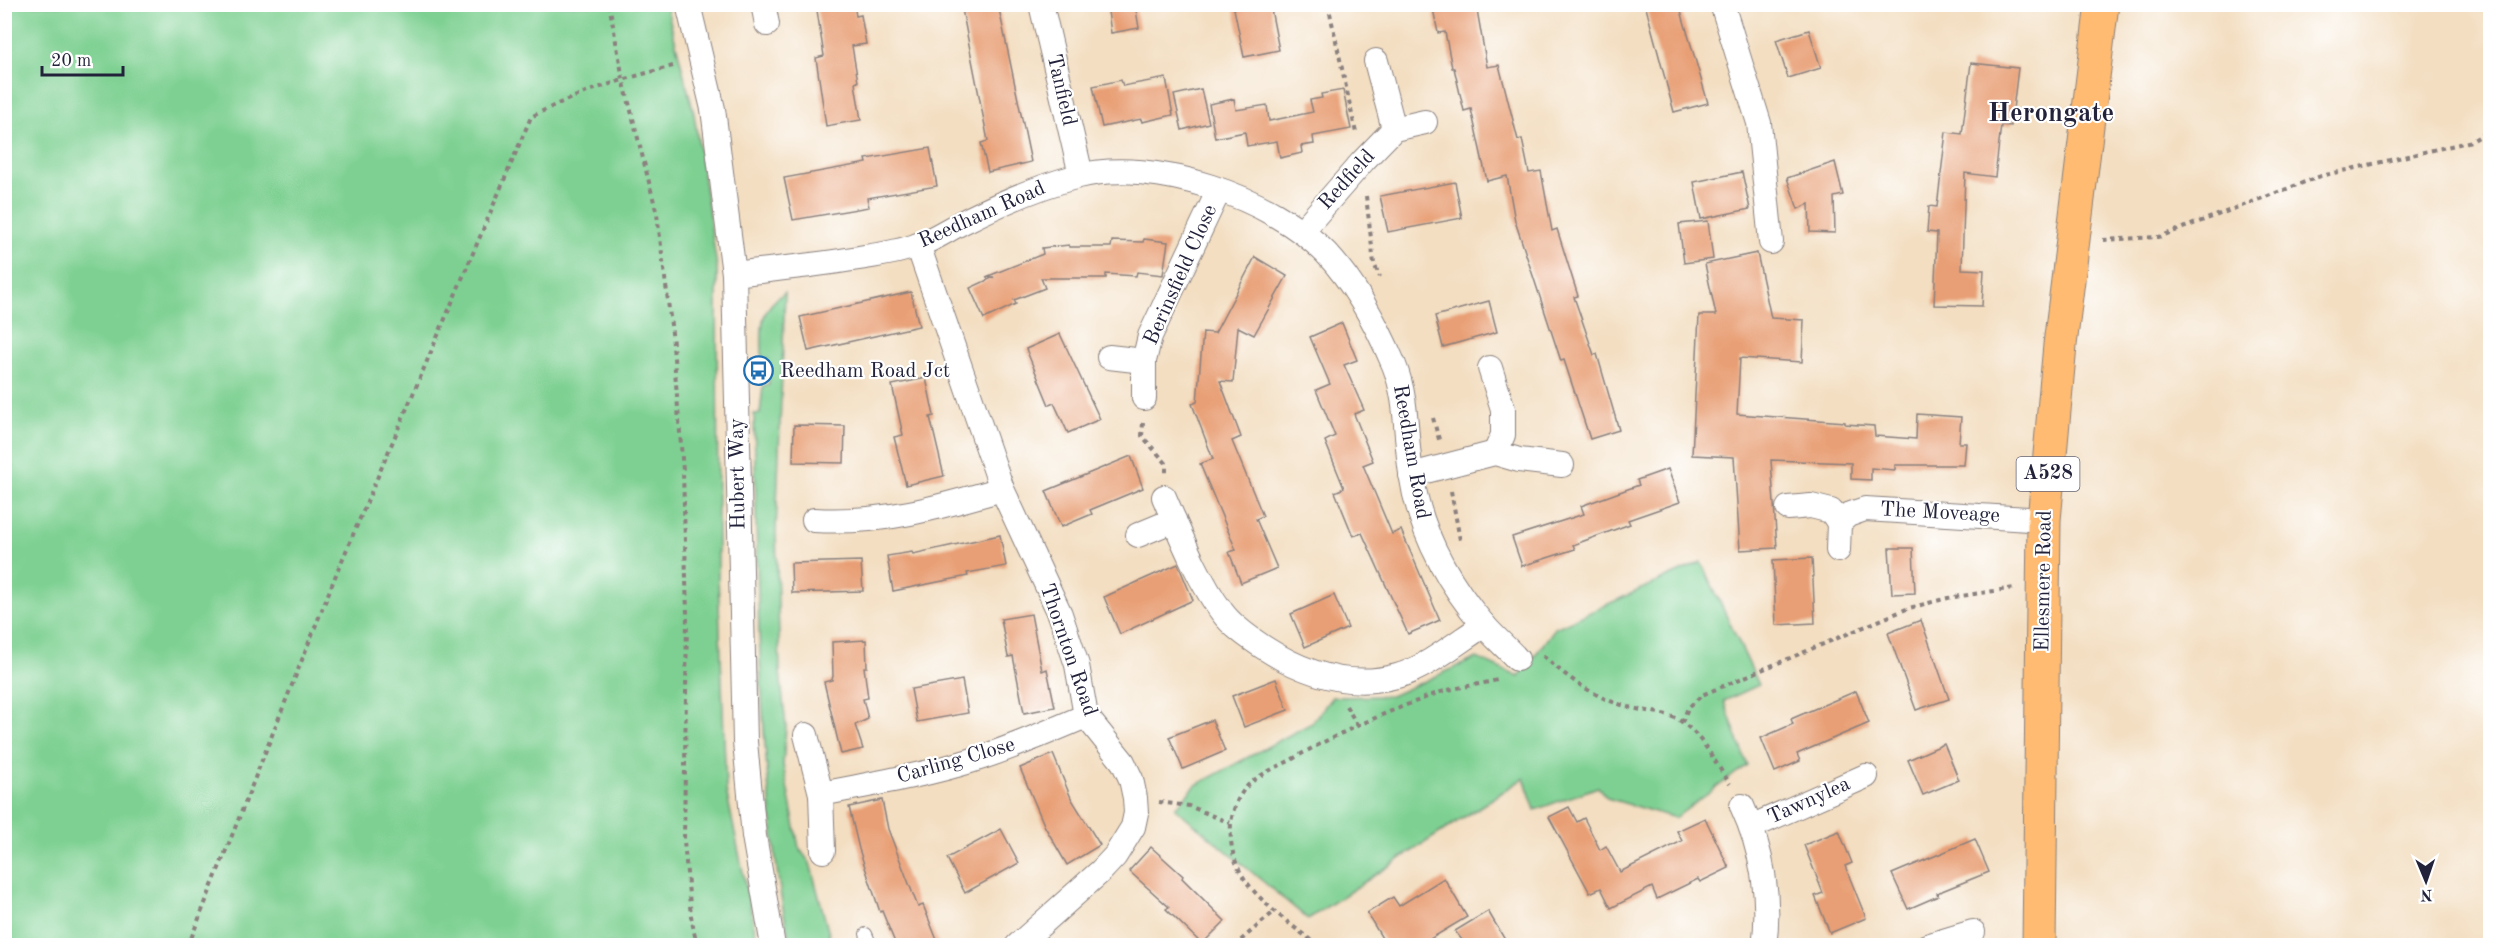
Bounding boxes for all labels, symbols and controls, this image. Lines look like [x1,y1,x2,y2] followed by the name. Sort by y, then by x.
[42,39,123,77] scale bar
[51,52,91,70] text: 20 m
[1043,52,1079,128] street label: Tanfield
[1988,100,2114,127] district label: Herongate
[1315,146,1379,214] street label: Redfield
[915,178,1049,252] street label: Reedham Road
[1141,202,1221,348] street label: Berinsfield Close
[743,355,775,387] bus stop icon: Reedham Road Jct
[780,361,950,382] place label: Reedham Road Jct
[1389,383,1433,521] street label: Reedham Road
[727,418,749,530] street label: Hubert Way
[2016,457,2080,491] road number: A528
[1879,499,2001,527] street label: The Moveage
[2032,510,2056,652] street label: Ellesmere Road
[1036,581,1100,719] street label: Thornton Road
[895,734,1017,788] street label: Carling Close
[1764,773,1854,829] street label: Tawnylea
[2396,851,2456,911] north arrow
[2419,886,2433,902] text: N

